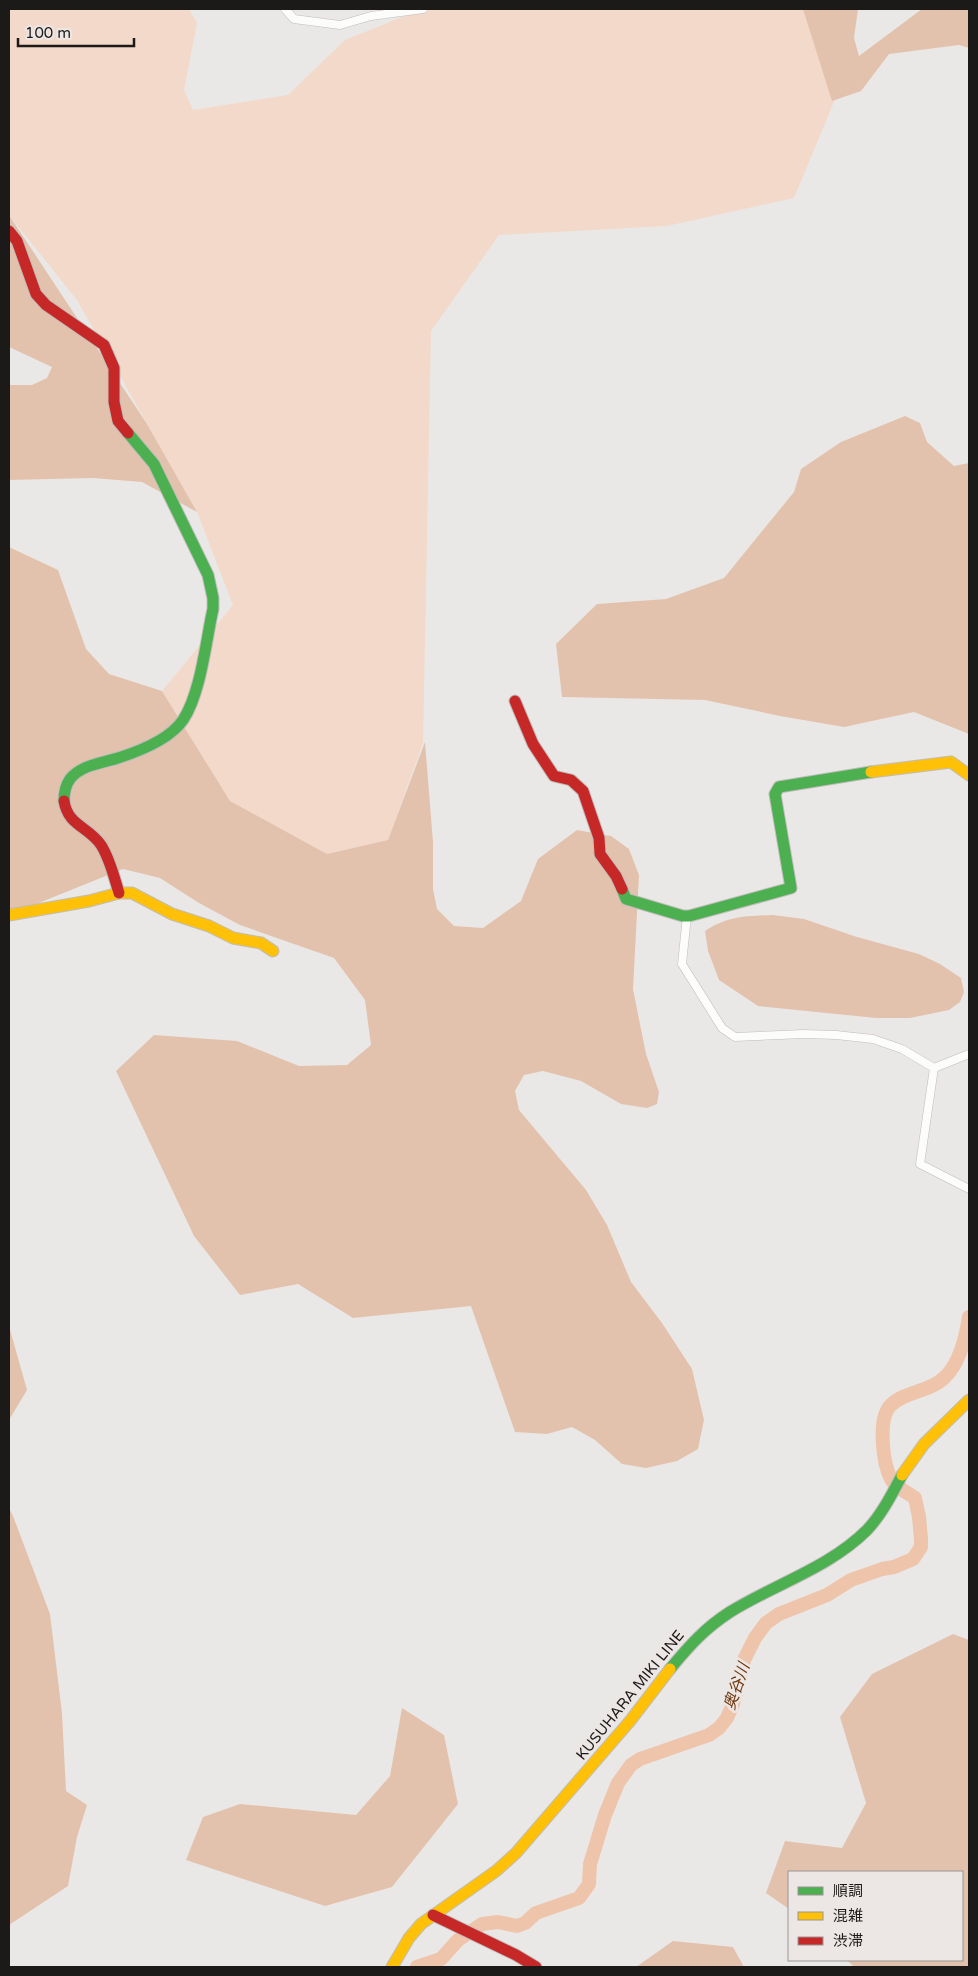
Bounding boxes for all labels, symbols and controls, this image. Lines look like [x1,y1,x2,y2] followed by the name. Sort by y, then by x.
[18,15,134,47] scale bar
[25,24,71,42] text: 100 m
[572,1626,688,1764] street label: KUSUHARA MIKI LINE
[720,1658,755,1712] water label: 奥谷川
[788,1871,963,1961] legend
[833,1882,863,1900] text: 順調
[833,1907,863,1925] text: 混雑
[833,1932,863,1950] text: 渋滞

